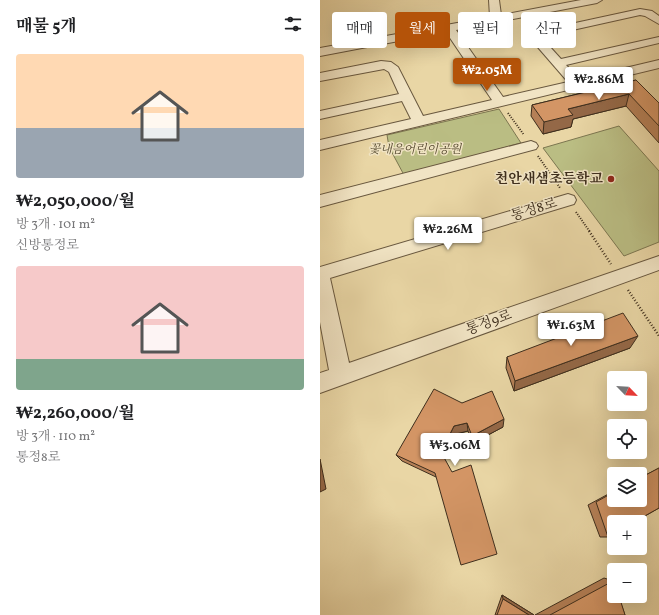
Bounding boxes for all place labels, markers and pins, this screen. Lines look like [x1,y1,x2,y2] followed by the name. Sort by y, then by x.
[454,58,520,92] pin: ₩2.05M
[566,67,632,101] pin: ₩2.86M
[495,170,603,189] place label: 천안새샘초등학교
[606,174,616,184] marker: 천안새샘초등학교
[415,217,481,251] pin: ₩2.26M
[538,313,604,347] pin: ₩1.63M
[422,433,488,467] pin: ₩3.06M

